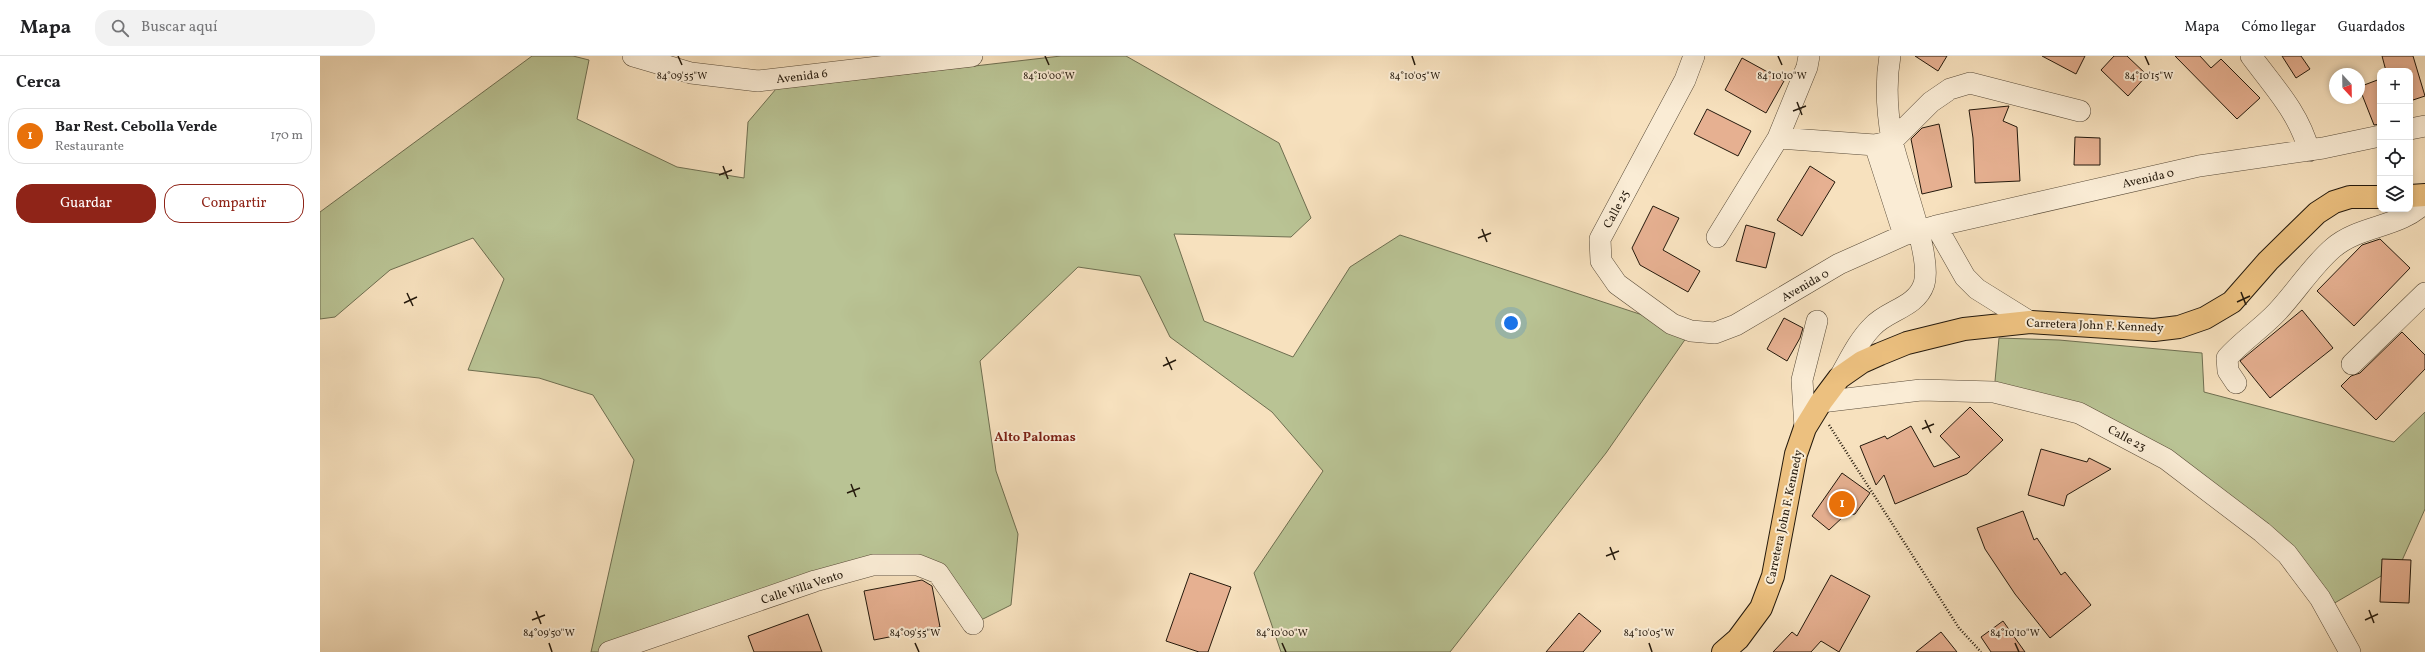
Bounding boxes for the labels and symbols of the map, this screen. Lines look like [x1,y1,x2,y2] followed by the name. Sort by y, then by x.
[776,66,829,88] street label: Avenida 6
[2329,68,2365,104] north arrow
[657,69,707,83] text: 84°09'55"W
[1023,69,1075,83] text: 84°10'00"W
[1390,69,1440,83] text: 84°10'05"W
[1757,69,1807,83] text: 84°10'10"W
[2125,69,2173,83] text: 84°10'15"W
[2121,165,2176,193] street label: Avenida 0
[1600,187,1634,231] street label: Calle 25
[1779,266,1832,306] street label: Avenida 0
[1501,313,1521,333] your location
[2026,316,2164,336] street label: Carretera John F. Kennedy
[2105,422,2149,456] street label: Calle 23
[994,429,1076,447] district label: Alto Palomas
[1763,448,1807,586] street label: Carretera John F. Kennedy
[1829,489,1855,519] pin: 1
[759,567,845,609] street label: Calle Villa Vento
[523,626,575,640] text: 84°09'50"W
[890,626,940,640] text: 84°09'55"W
[1256,626,1308,640] text: 84°10'00"W
[1624,626,1674,640] text: 84°10'05"W
[1990,626,2040,640] text: 84°10'10"W

